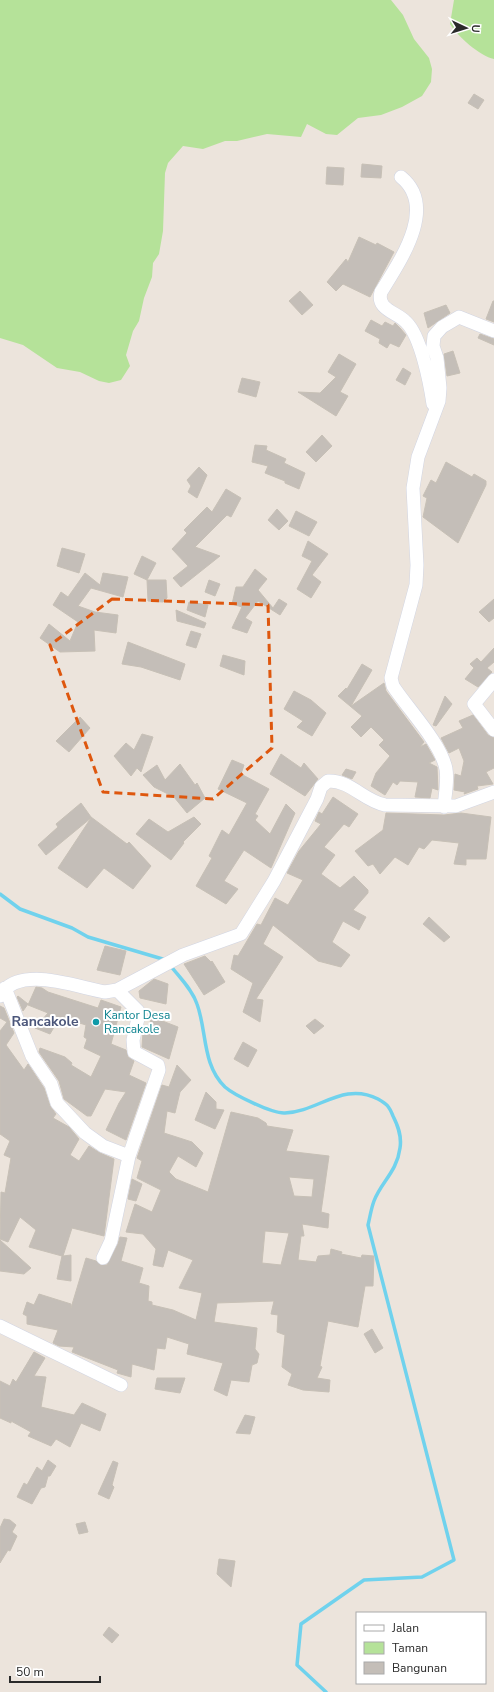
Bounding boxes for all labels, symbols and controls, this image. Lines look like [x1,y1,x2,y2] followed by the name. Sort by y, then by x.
[446,8,486,48] north arrow
[468,24,483,33] text: U
[104,1007,170,1037] place label: Kantor Desa Rancakole
[11,1012,79,1031] district label: Rancakole
[91,1017,101,1027] marker: Kantor Desa Rancakole
[356,1612,486,1684] legend
[391,1620,419,1636] text: Jalan
[392,1640,428,1656] text: Taman
[10,1658,100,1684] scale bar
[392,1660,447,1676] text: Bangunan
[16,1664,44,1680] text: 50 m

